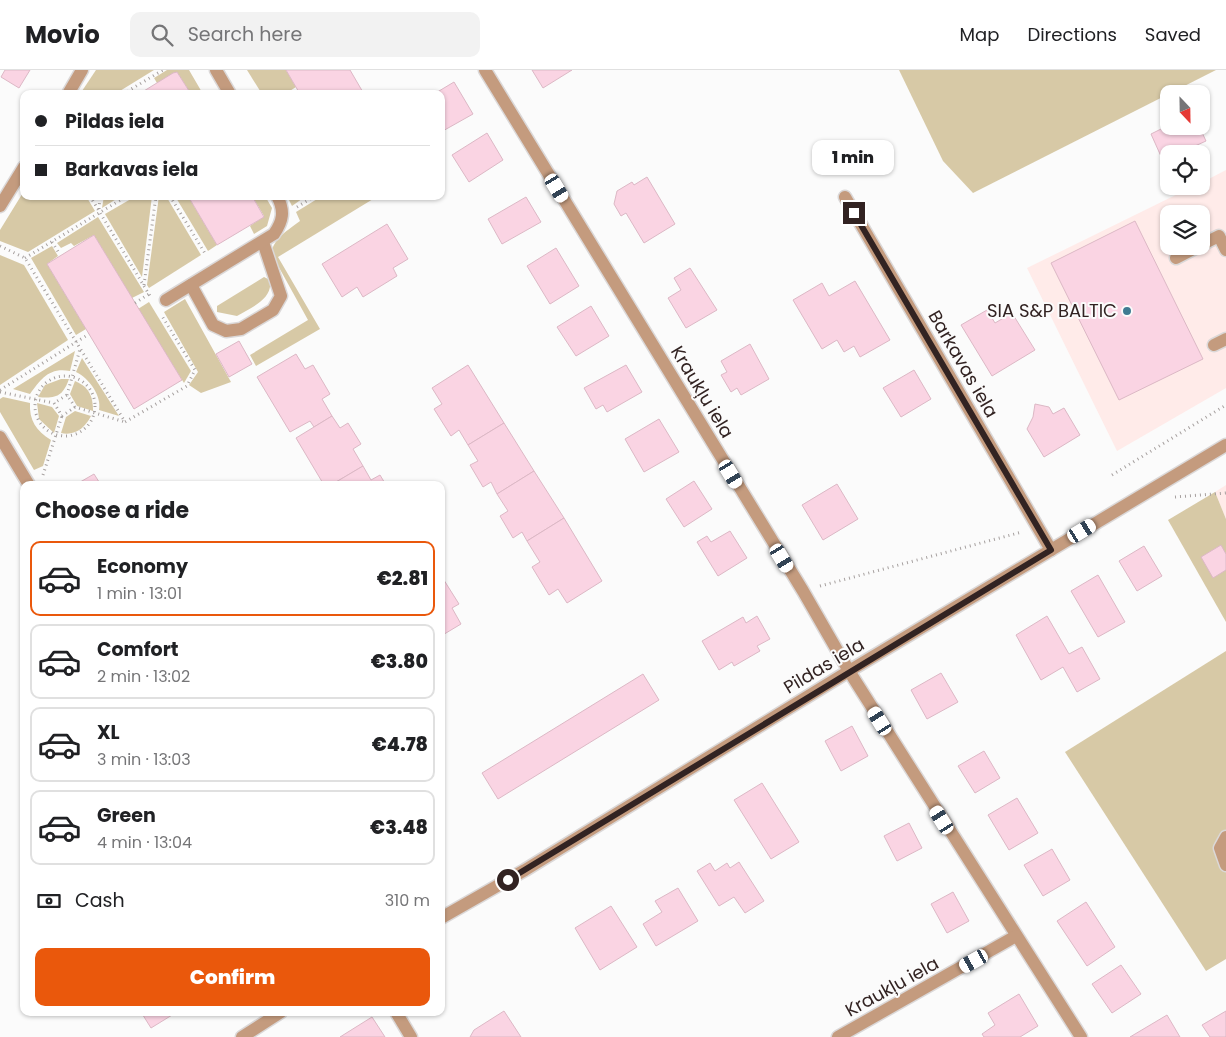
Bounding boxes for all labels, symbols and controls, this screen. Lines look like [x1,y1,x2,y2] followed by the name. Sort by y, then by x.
[130,12,480,57] search box
[25,18,100,51] text: Movio
[148,21,176,49] icon: search
[188,21,302,48] text: Search here
[960,22,999,47] text: Map
[1027,22,1117,47] text: Directions
[1145,22,1201,47] text: Saved
[1160,85,1210,135] north arrow
[1160,85,1210,255] map controls
[65,108,164,135] text: Pildas iela
[813,140,895,176] callout: 1 min
[1160,145,1210,195] button: locate
[832,146,874,169] text: 1 min
[65,156,198,183] text: Barkavas iela
[542,171,571,205] car
[843,202,865,224] route end
[1160,205,1210,255] button: layers
[987,298,1117,323] place label: SIA S&P BALTIC
[1121,305,1133,317] marker: SIA S&P BALTIC
[923,306,1004,422] street label: Barkavas iela
[665,341,740,442] street label: Kraukļu iela
[716,457,745,491] car
[35,495,189,526] text: Choose a ride
[1065,517,1098,545] car
[767,541,796,575] car
[97,553,188,580] text: Economy
[37,556,82,601] icon: car
[377,565,428,592] text: €2.81
[97,582,182,605] text: 1 min · 13:01
[779,632,869,699] street label: Pildas iela
[97,636,179,663] text: Comfort
[37,639,82,684] icon: car
[371,648,428,675] text: €3.80
[97,665,190,688] text: 2 min · 13:02
[865,704,894,738] car
[97,719,120,746] text: XL
[37,722,82,767] icon: car
[372,731,428,758] text: €4.78
[97,748,191,771] text: 3 min · 13:03
[97,802,156,829] text: Green
[927,803,956,837] car
[37,805,82,850] icon: car
[370,814,428,841] text: €3.48
[97,831,192,854] text: 4 min · 13:04
[497,869,519,891] route start
[35,887,63,915] icon: cash
[75,887,125,914] text: Cash
[385,889,430,912] text: 310 m
[957,947,990,975] car
[35,948,430,1006] button: Confirm
[840,951,943,1023] street label: Kraukļu iela

